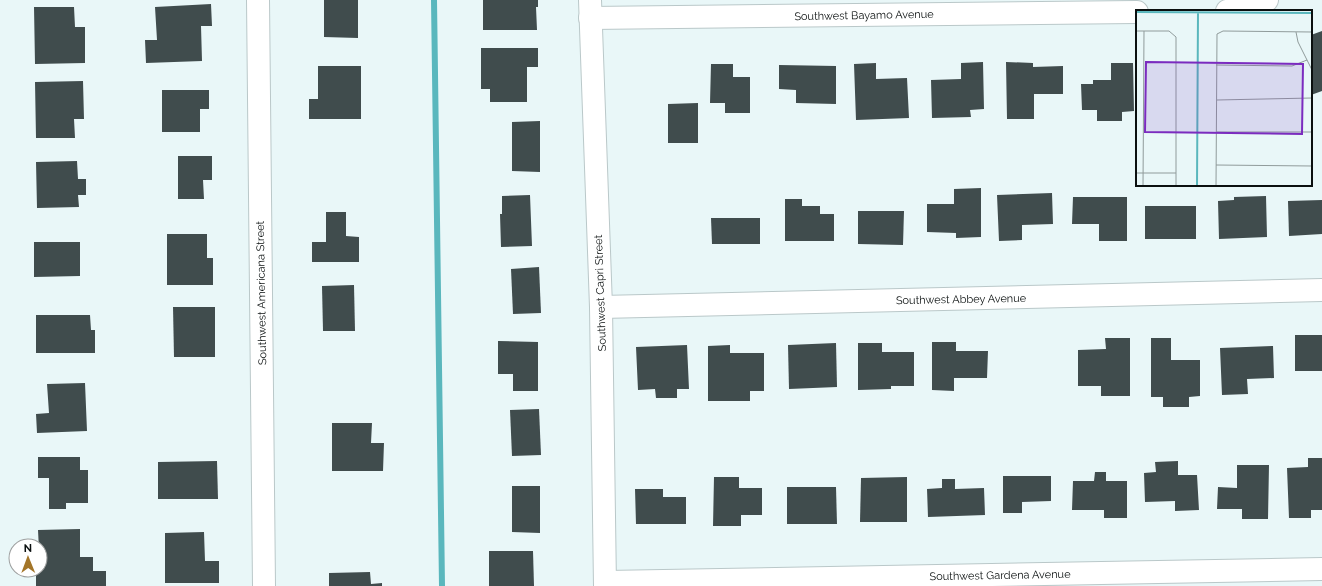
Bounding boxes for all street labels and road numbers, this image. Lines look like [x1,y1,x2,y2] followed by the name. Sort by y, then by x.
[794,8,934,23] street label: Southwest Bayamo Avenue
[254,220,269,365] street label: Southwest Americana Street
[592,234,609,351] street label: Southwest Capri Street
[896,292,1027,307] street label: Southwest Abbey Avenue
[929,568,1071,583] street label: Southwest Gardena Avenue

